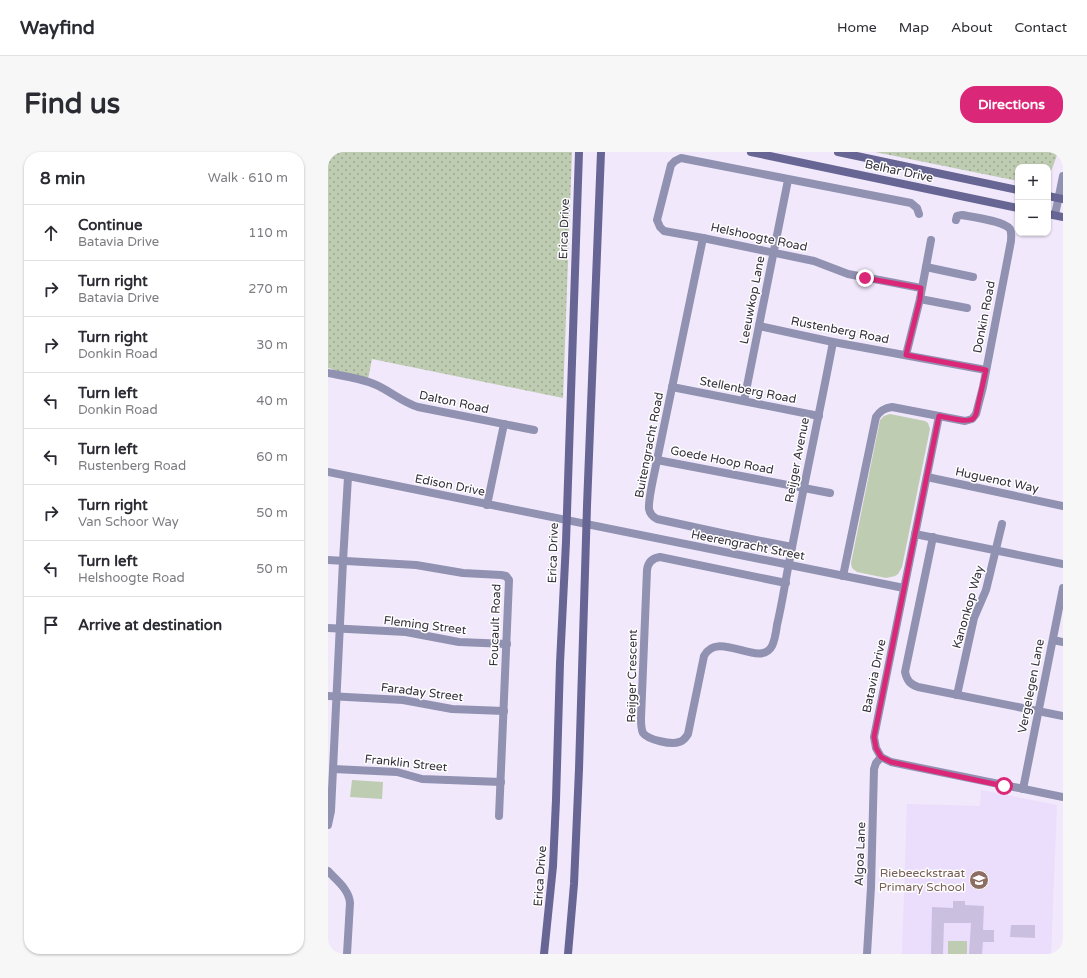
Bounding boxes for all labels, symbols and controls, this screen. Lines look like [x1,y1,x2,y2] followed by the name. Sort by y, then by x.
[20,17,95,39] text: Wayfind
[837,19,877,36] text: Home
[899,19,929,36] text: Map
[951,19,993,36] text: About
[1015,19,1067,36] text: Contact
[960,86,1063,123] button: Directions
[24,87,120,121] text: Find us
[864,157,935,185] street label: Belhar Drive
[1015,164,1051,236] map controls
[1015,164,1051,200] button: +
[40,168,85,189] text: 8 min
[208,170,288,186] text: Walk · 610 m
[556,198,572,260] street label: Erica Drive
[1015,200,1051,236] button: −
[78,216,142,234] text: Continue
[709,220,809,254] street label: Helshoogte Road
[40,222,62,244] icon: ahead
[248,225,288,241] text: 110 m
[78,234,159,250] text: Batavia Drive
[737,255,767,345] street label: Leeuwkop Lane
[856,269,874,287] route end
[78,272,148,290] text: Turn right
[40,278,62,300] icon: right
[970,280,998,354] street label: Donkin Road
[248,281,288,297] text: 270 m
[78,290,159,306] text: Batavia Drive
[790,314,890,346] street label: Rustenberg Road
[78,328,148,346] text: Turn right
[40,334,62,356] icon: right
[256,337,288,353] text: 30 m
[78,346,158,362] text: Donkin Road
[699,374,797,406] street label: Stellenberg Road
[78,384,138,402] text: Turn left
[418,388,490,416] street label: Dalton Road
[40,390,62,412] icon: left
[632,391,666,499] street label: Buitengracht Road
[256,393,288,409] text: 40 m
[78,402,158,418] text: Donkin Road
[782,416,812,504] street label: Reijger Avenue
[78,440,138,458] text: Turn left
[669,443,775,477] street label: Goede Hoop Road
[40,446,62,468] icon: left
[256,449,288,465] text: 60 m
[78,458,186,474] text: Rustenberg Road
[954,464,1041,496] street label: Huguenot Way
[414,471,486,499] street label: Edison Drive
[78,496,148,514] text: Turn right
[40,502,62,524] icon: right
[256,505,288,521] text: 50 m
[78,514,179,530] text: Van Schoor Way
[545,522,561,584] street label: Erica Drive
[690,527,806,563] street label: Heerengracht Street
[78,552,138,570] text: Turn left
[40,558,62,580] icon: left
[256,561,288,577] text: 50 m
[949,563,987,650] street label: Kanonkop Way
[78,570,185,586] text: Helshoogte Road
[487,583,503,667] street label: Foucault Road
[383,613,468,637] street label: Fleming Street
[40,614,62,636] icon: arrive
[78,616,222,634] text: Arrive at destination
[624,629,640,723] street label: Reijger Crescent
[859,638,889,714] street label: Batavia Drive
[1015,638,1047,734] street label: Vergelegen Lane
[380,680,464,704] street label: Faraday Street
[364,752,448,774] street label: Franklin Street
[995,777,1013,795] route start
[852,821,868,886] street label: Algoa Lane
[531,845,549,907] street label: Erica Drive
[879,866,965,894] place label: Riebeeckstraat Primary School
[968,869,990,891] school or university icon: Riebeeckstraat Primary School

